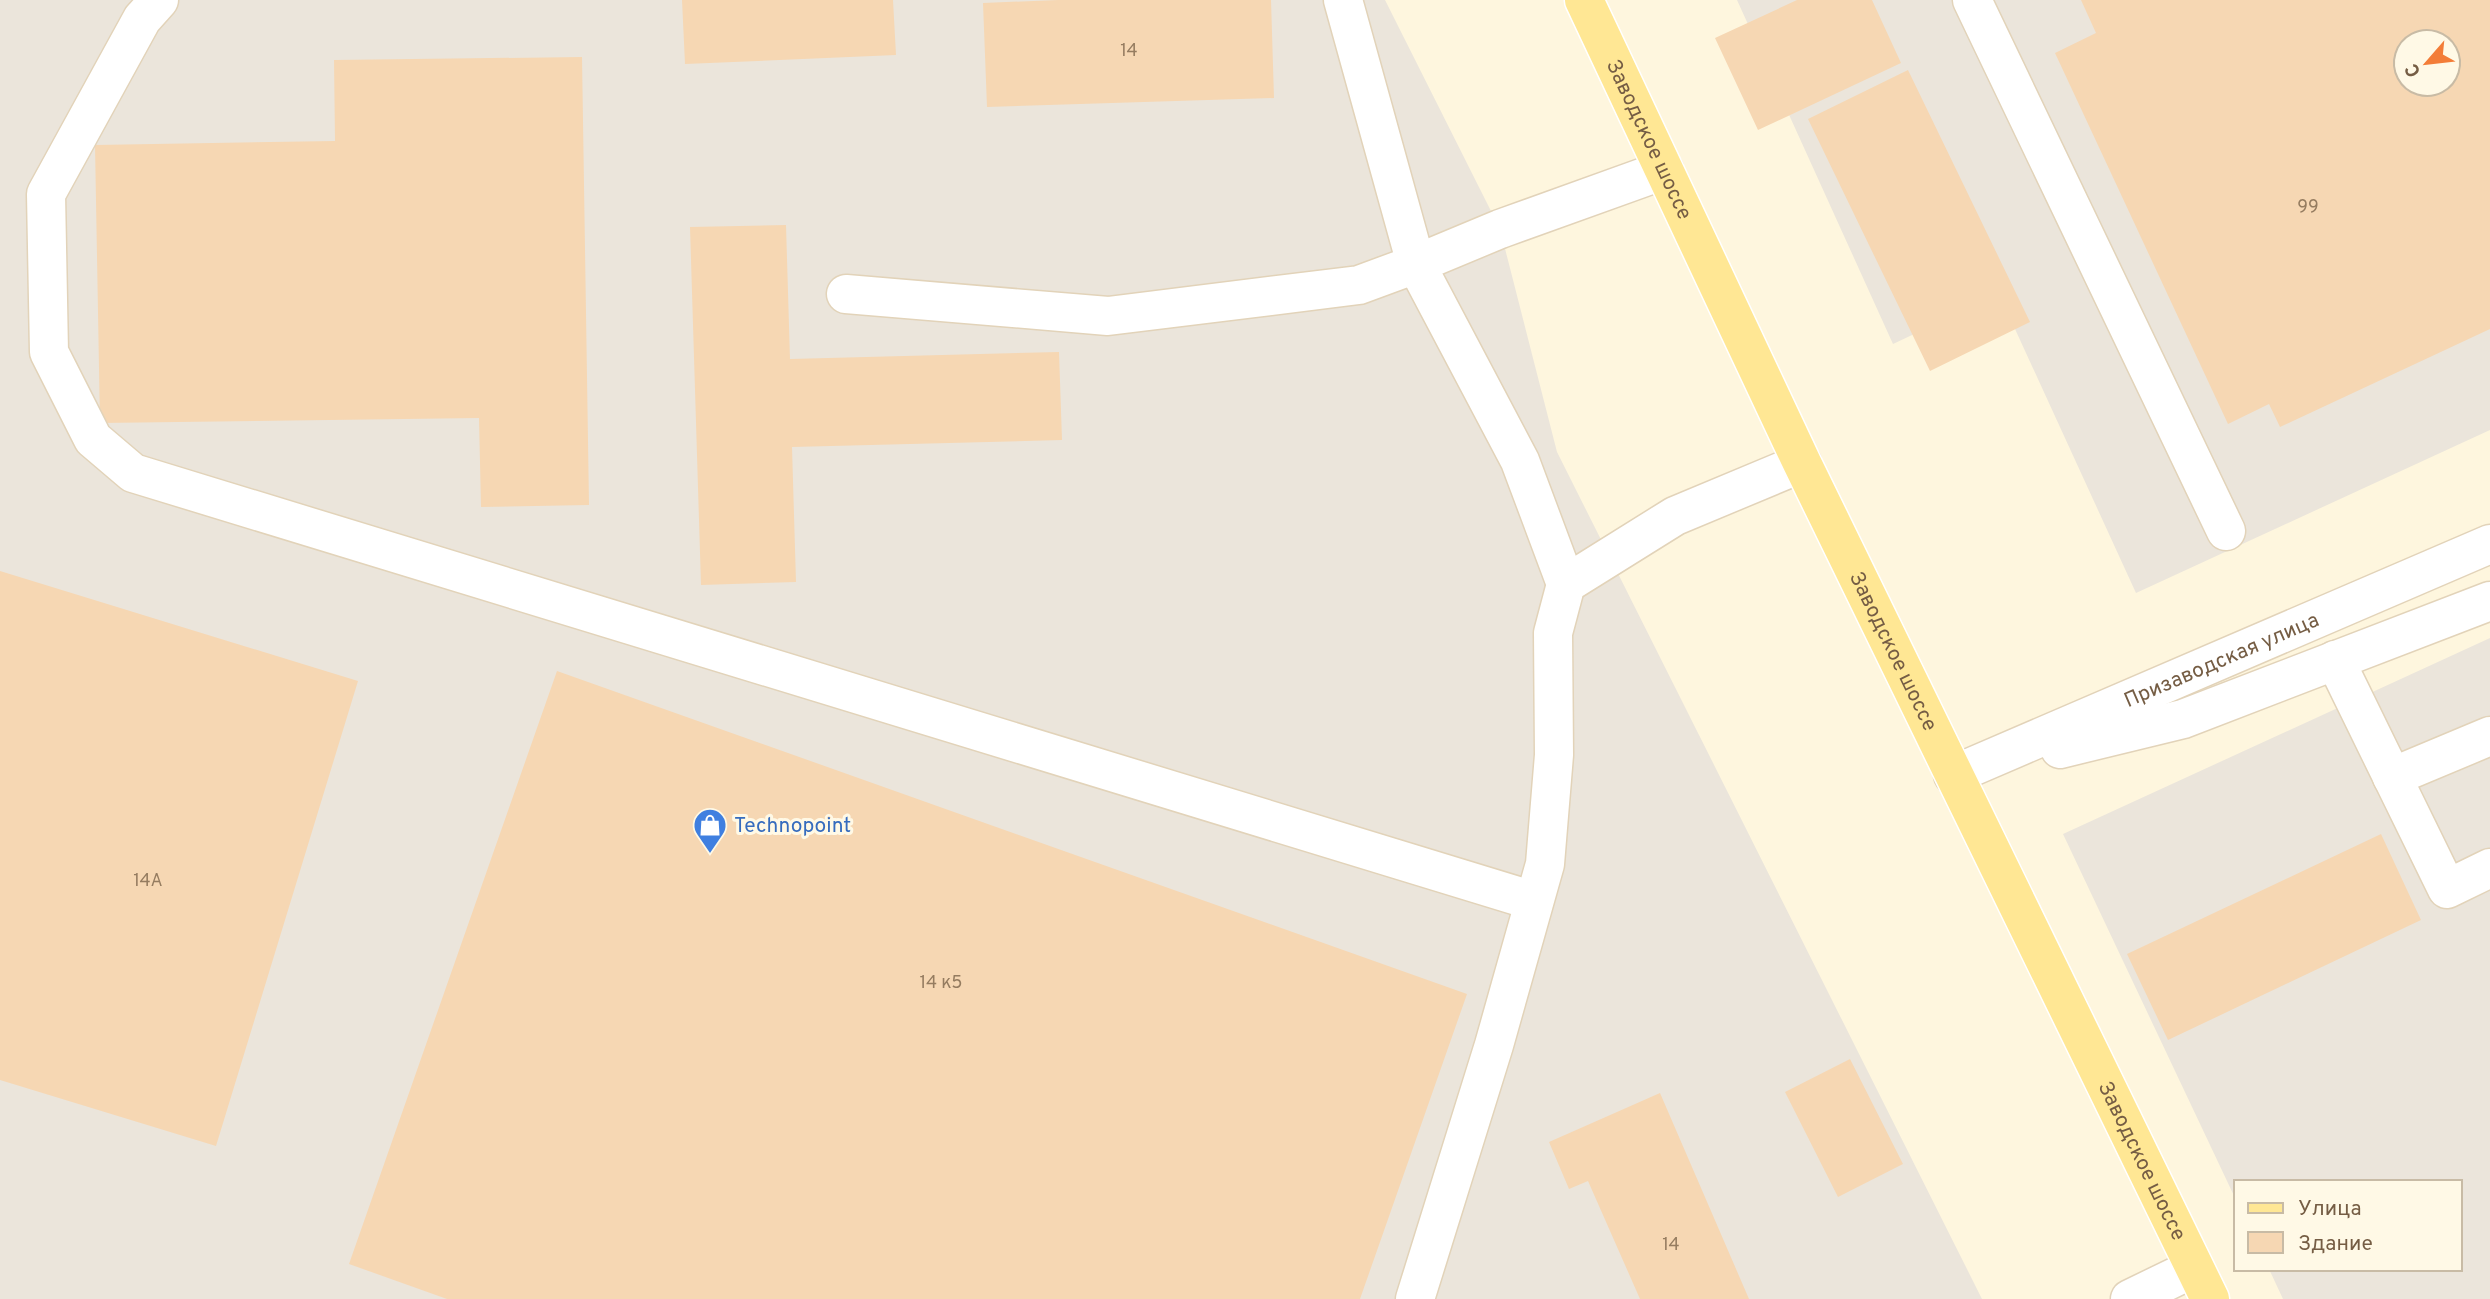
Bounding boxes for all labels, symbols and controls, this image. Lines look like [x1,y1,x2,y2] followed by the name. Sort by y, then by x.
[2392,28,2462,98] north arrow
[1120,40,1138,63] house number: 14
[1599,55,1698,224] street label: Заводское шоссе
[2400,59,2427,81] text: С
[2297,196,2319,219] house number: 99
[1842,568,1943,736] street label: Заводское шоссе
[2120,607,2324,715] street label: Призаводская улица
[691,806,729,855] shop icon: Technopoint
[734,813,851,840] place label: Technopoint
[133,870,163,893] house number: 14А
[920,972,962,995] house number: 14 к5
[2091,1077,2191,1245] street label: Заводское шоссе
[2234,1180,2462,1271] legend
[2298,1196,2362,1223] text: Улица
[2298,1231,2373,1258] text: Здание
[1662,1234,1680,1257] house number: 14

